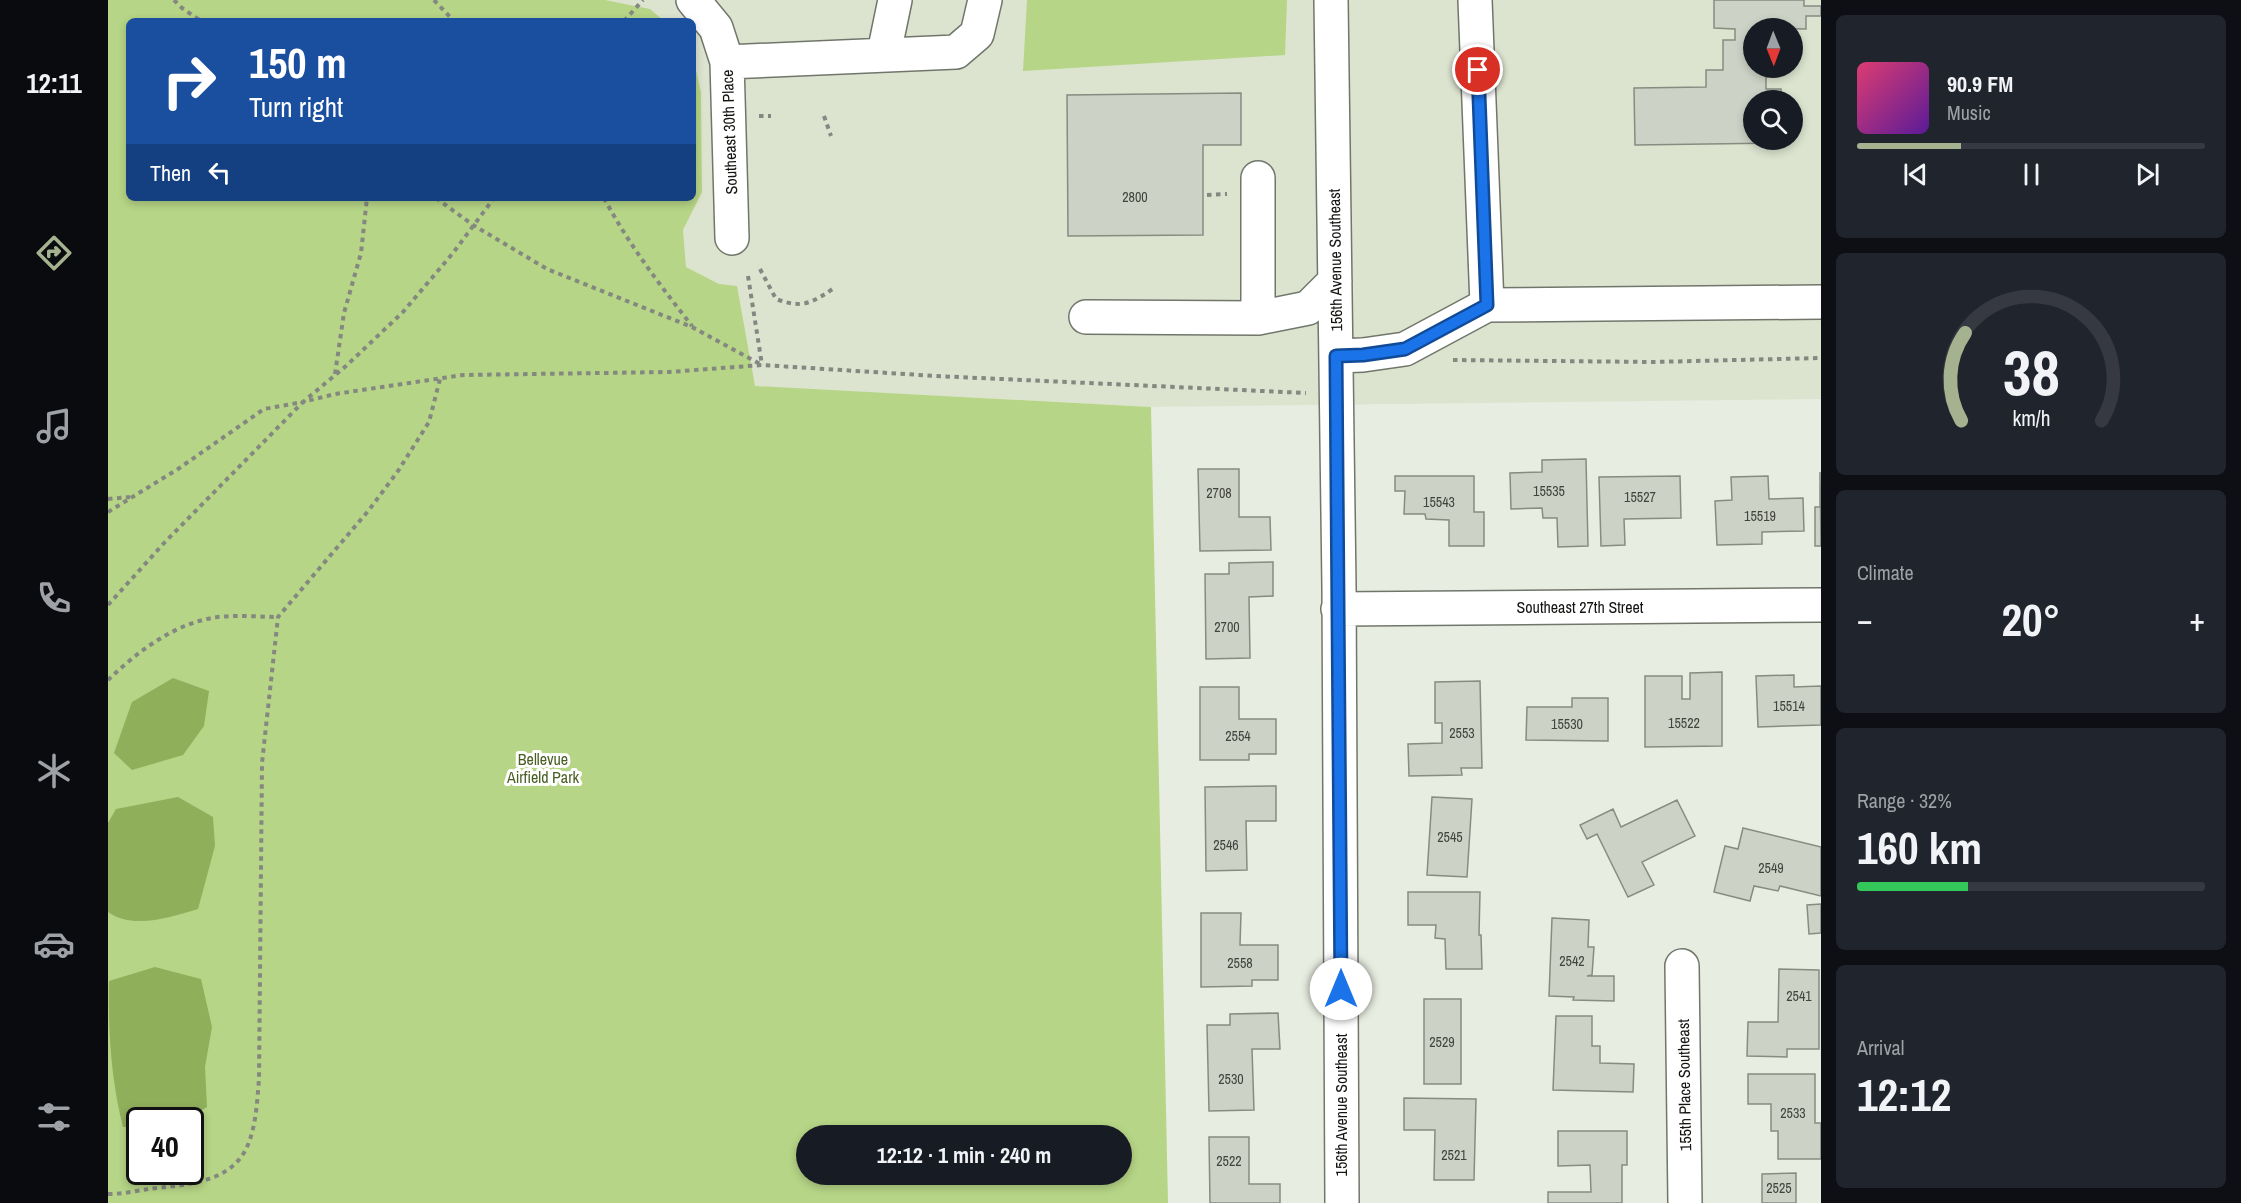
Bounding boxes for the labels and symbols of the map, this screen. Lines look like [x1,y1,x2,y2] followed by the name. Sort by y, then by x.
[1743,18,1803,78] north arrow
[1452,44,1503,95] pin
[716,69,742,195] street label: Southeast 30th Place
[1122,188,1148,206] house number: 2800
[1323,188,1347,332] street label: 156th Avenue Southeast
[1533,482,1565,500] house number: 15535
[1206,484,1232,502] house number: 2708
[1624,488,1656,506] house number: 15527
[1423,493,1455,511] house number: 15543
[1744,507,1776,525] house number: 15519
[1517,596,1644,618] street label: Southeast 27th Street
[1214,618,1240,636] house number: 2700
[1773,697,1806,715] house number: 15514
[1668,714,1700,732] house number: 15522
[1551,715,1583,733] house number: 15530
[1449,724,1475,742] house number: 2553
[1225,727,1251,745] house number: 2554
[506,748,580,788] park label: Bellevue Airfield Park
[1437,828,1463,846] house number: 2545
[1213,836,1239,854] house number: 2546
[1758,859,1784,877] house number: 2549
[1559,952,1585,970] house number: 2542
[1227,954,1253,972] house number: 2558
[1309,957,1373,1021] position arrow
[1786,987,1812,1005] house number: 2541
[1672,1018,1696,1151] street label: 155th Place Southeast
[1330,1033,1352,1176] street label: 156th Avenue Southeast
[1429,1033,1455,1051] house number: 2529
[1218,1070,1244,1088] house number: 2530
[1780,1104,1806,1122] house number: 2533
[126,1107,204,1185] speed limit sign: 40
[1441,1146,1467,1164] house number: 2521
[1216,1152,1242,1170] house number: 2522
[1766,1179,1792,1197] house number: 2525

